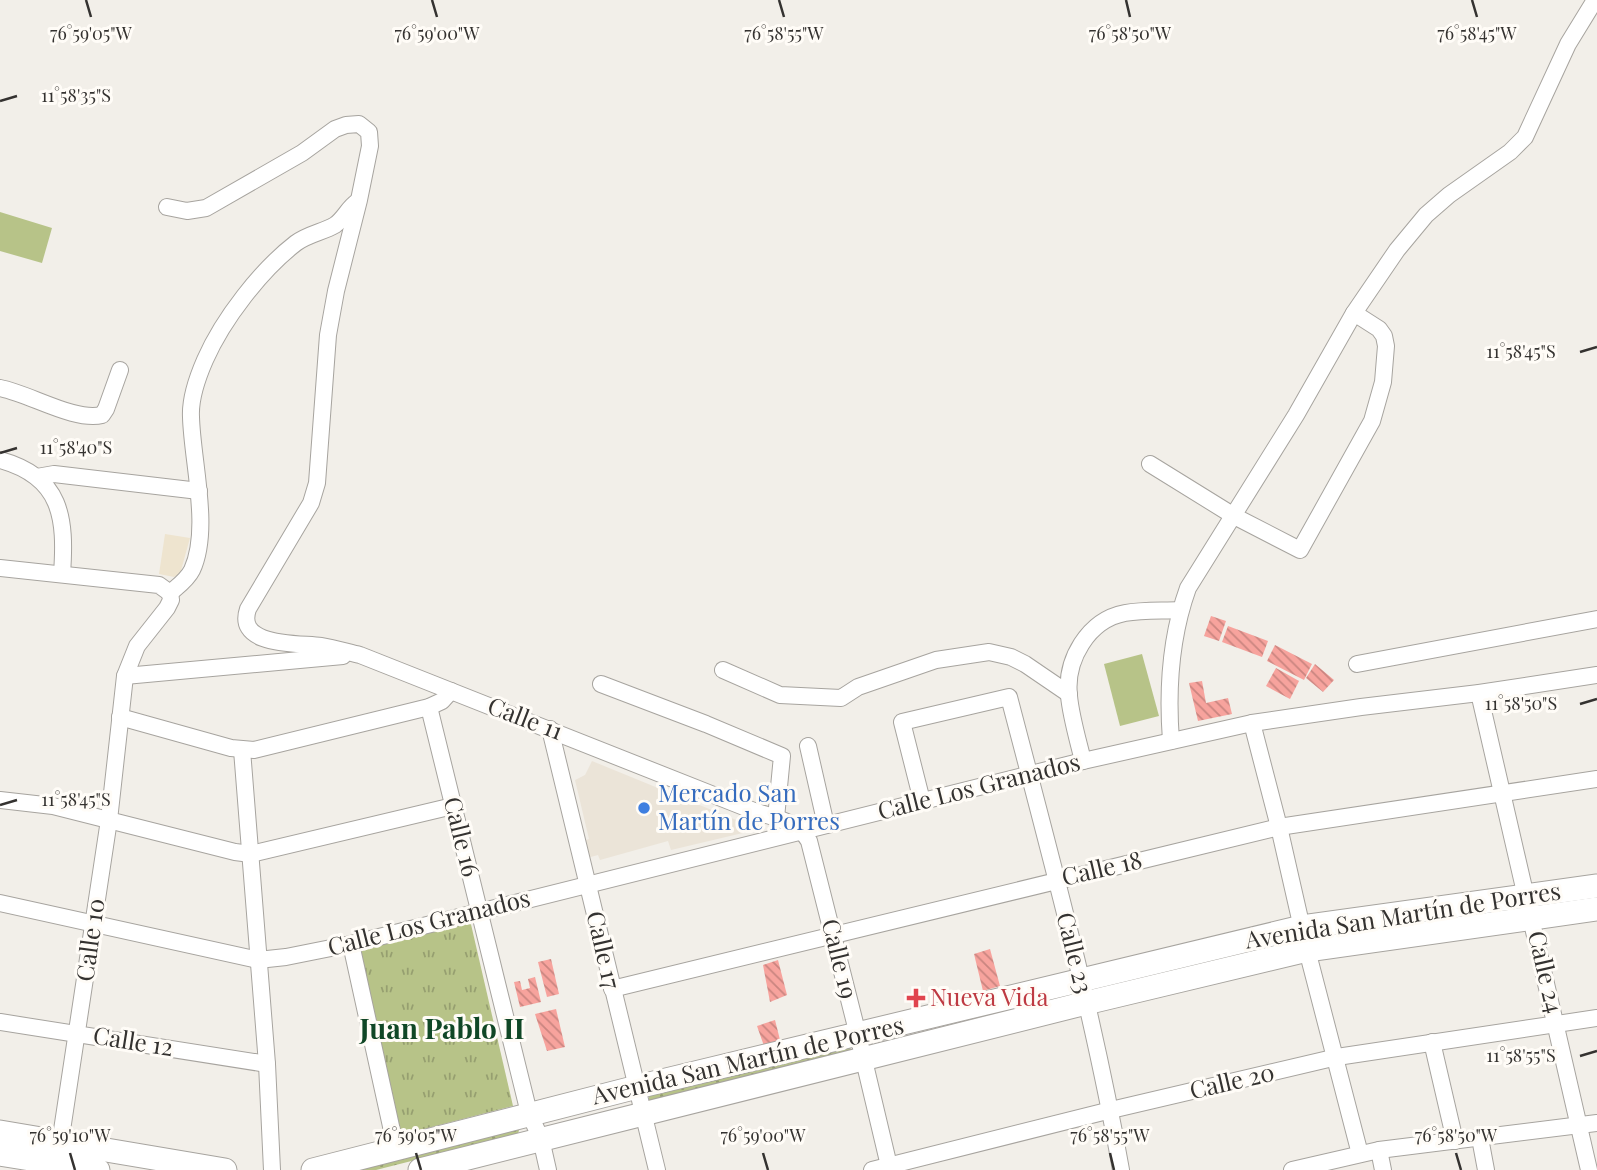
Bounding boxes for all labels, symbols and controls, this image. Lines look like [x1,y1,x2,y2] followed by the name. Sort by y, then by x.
[50,21,133,45] text: 76°59'05"W
[395,21,480,45] text: 76°59'00"W
[744,21,824,45] text: 76°58'55"W
[1089,21,1172,45] text: 76°58'50"W
[1437,21,1517,45] text: 76°58'45"W
[41,83,111,107] text: 11°58'35"S
[1486,339,1556,363] text: 11°58'45"S
[40,435,112,459] text: 11°58'40"S
[484,688,568,746] street label: Calle 11
[1485,691,1557,715] text: 11°58'50"S
[874,744,1083,826] street label: Calle Los Granados
[658,776,840,836] place label: Mercado San Martín de Porres
[41,787,111,811] text: 11°58'45"S
[438,793,488,880] street label: Calle 16
[636,800,652,816] marker: Mercado San Martín de Porres
[1058,842,1145,892] street label: Calle 18
[1242,873,1563,955] street label: Avenida San Martín de Porres
[324,880,533,962] street label: Calle Los Granados
[67,896,111,983] street label: Calle 10
[581,908,629,992] street label: Calle 17
[1050,909,1101,996] street label: Calle 23
[816,915,866,1002] street label: Calle 19
[1522,927,1572,1016] street label: Calle 24
[930,980,1048,1012] place label: Nueva Vida
[908,990,924,1006] marker: Nueva Vida
[588,1008,907,1111] street label: Avenida San Martín de Porres
[358,1009,525,1046] district label: Juan Pablo II
[91,1018,176,1062] street label: Calle 12
[1486,1043,1556,1067] text: 11°58'55"S
[1186,1055,1277,1105] street label: Calle 20
[29,1123,111,1147] text: 76°59'10"W
[375,1123,458,1147] text: 76°59'05"W
[721,1123,806,1147] text: 76°59'00"W
[1070,1123,1150,1147] text: 76°58'55"W
[1415,1123,1498,1147] text: 76°58'50"W

